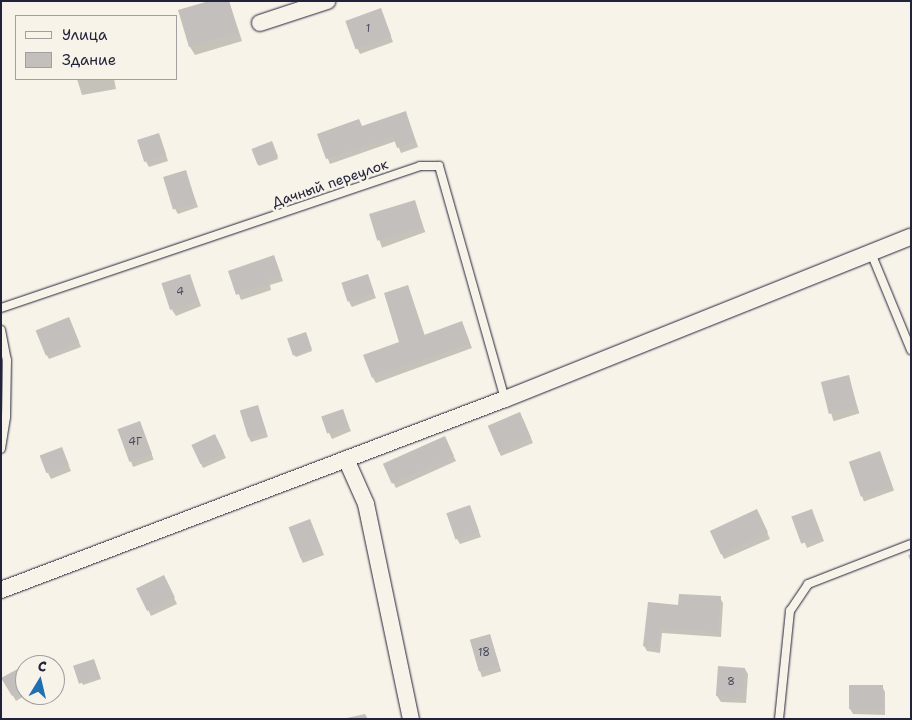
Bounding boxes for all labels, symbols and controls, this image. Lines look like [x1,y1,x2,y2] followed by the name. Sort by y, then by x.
[15,15,178,80] legend
[366,22,370,36] house number: 1
[62,25,107,45] text: Улица
[62,50,116,70] text: Здание
[270,155,390,211] street label: Дачный переулок
[176,285,184,299] house number: 4
[128,435,142,449] house number: 4Г
[478,646,490,660] house number: 18
[15,655,65,705] north arrow
[37,657,48,676] text: С
[727,675,735,689] house number: 8

